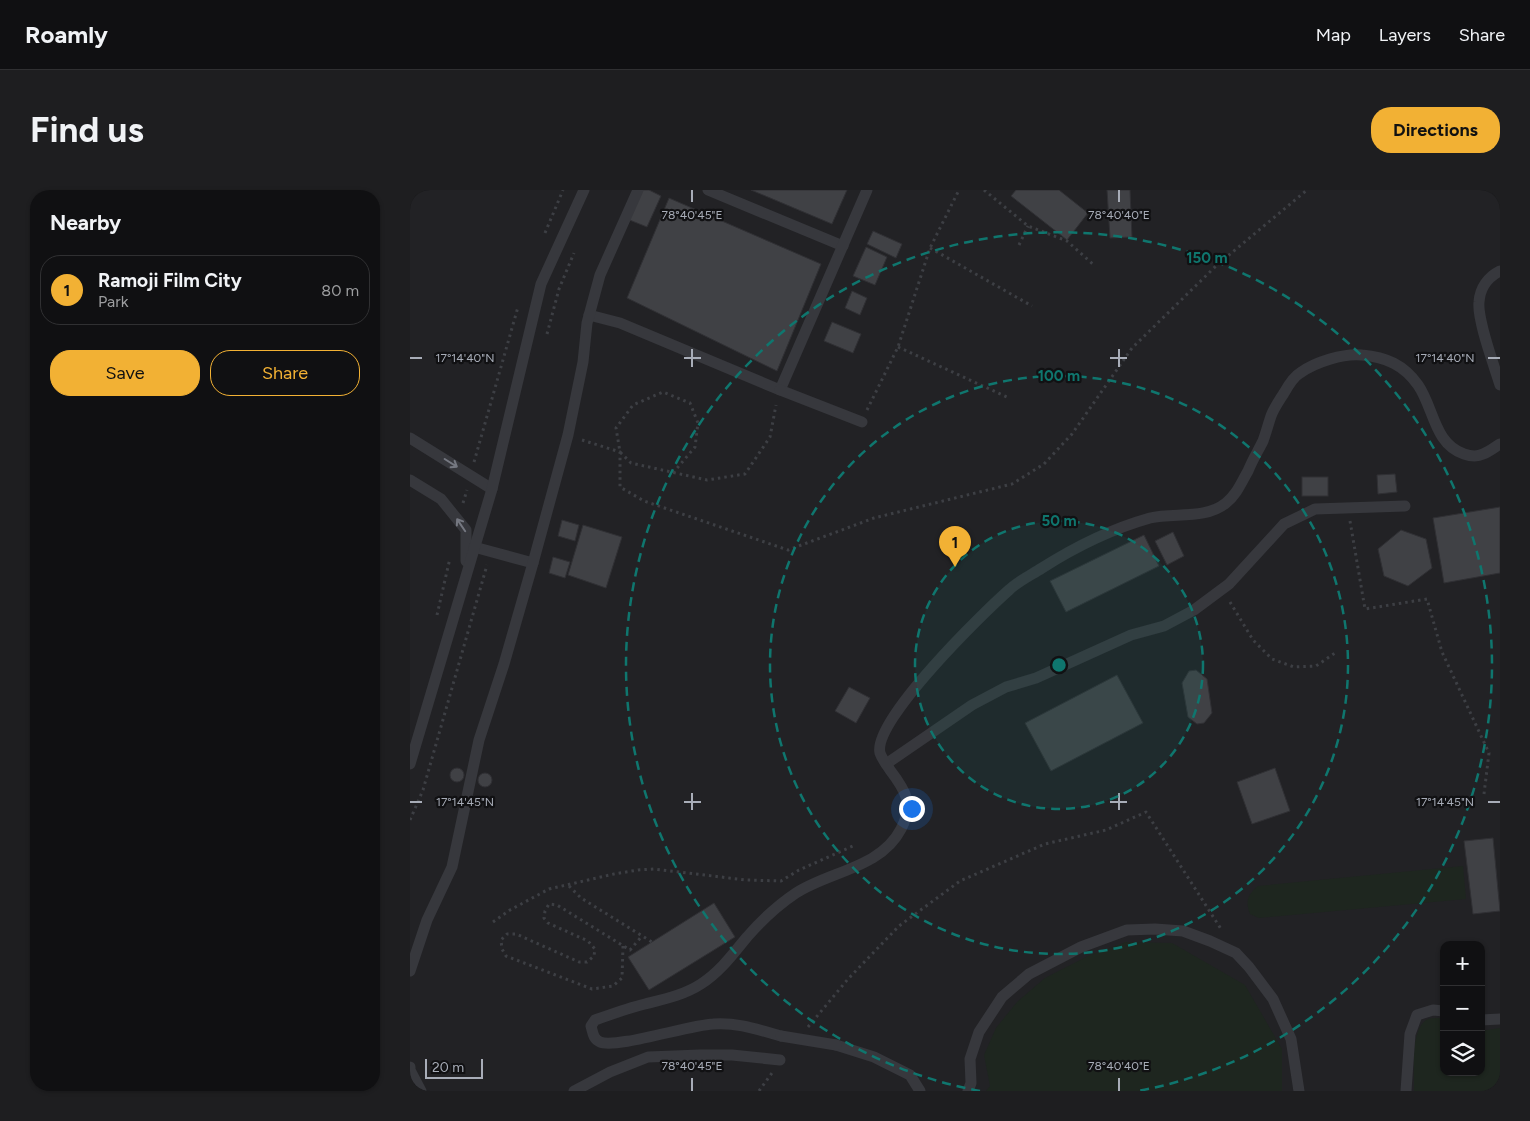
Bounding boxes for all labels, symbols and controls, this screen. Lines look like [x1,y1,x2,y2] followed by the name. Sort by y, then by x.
[25,20,108,49] text: Roamly
[1316,24,1351,46] text: Map
[1379,24,1431,46] text: Layers
[1459,24,1505,46] text: Share
[1371,107,1500,153] button: Directions
[30,109,144,151] text: Find us
[661,208,723,222] text: 78°40'45"E
[1088,208,1150,222] text: 78°40'40"E
[50,210,121,235] text: Nearby
[1186,249,1228,267] text: 150 m
[98,269,242,292] text: Ramoji Film City
[64,281,70,300] text: 1
[321,281,359,300] text: 80 m
[98,292,128,311] text: Park
[50,350,200,396] button: Save
[210,350,360,396] button: Share
[436,351,494,365] text: 17°14'40"N
[1416,351,1474,365] text: 17°14'40"N
[1038,367,1080,385] text: 100 m
[443,459,457,469] one-way arrow
[1041,512,1077,530] text: 50 m
[456,519,466,533] one-way arrow
[939,526,971,567] pin: 1
[1050,656,1068,674] centre of rings
[436,795,494,809] text: 17°14'45"N
[1416,795,1474,809] text: 17°14'45"N
[899,796,925,822] your location
[1440,941,1485,1076] map controls
[1440,941,1485,986] button: +
[1440,986,1485,1031] button: −
[1440,1031,1485,1076] button: layers
[425,1056,482,1079] scale bar
[432,1059,464,1076] text: 20 m
[661,1059,723,1073] text: 78°40'45"E
[1088,1059,1150,1073] text: 78°40'40"E

